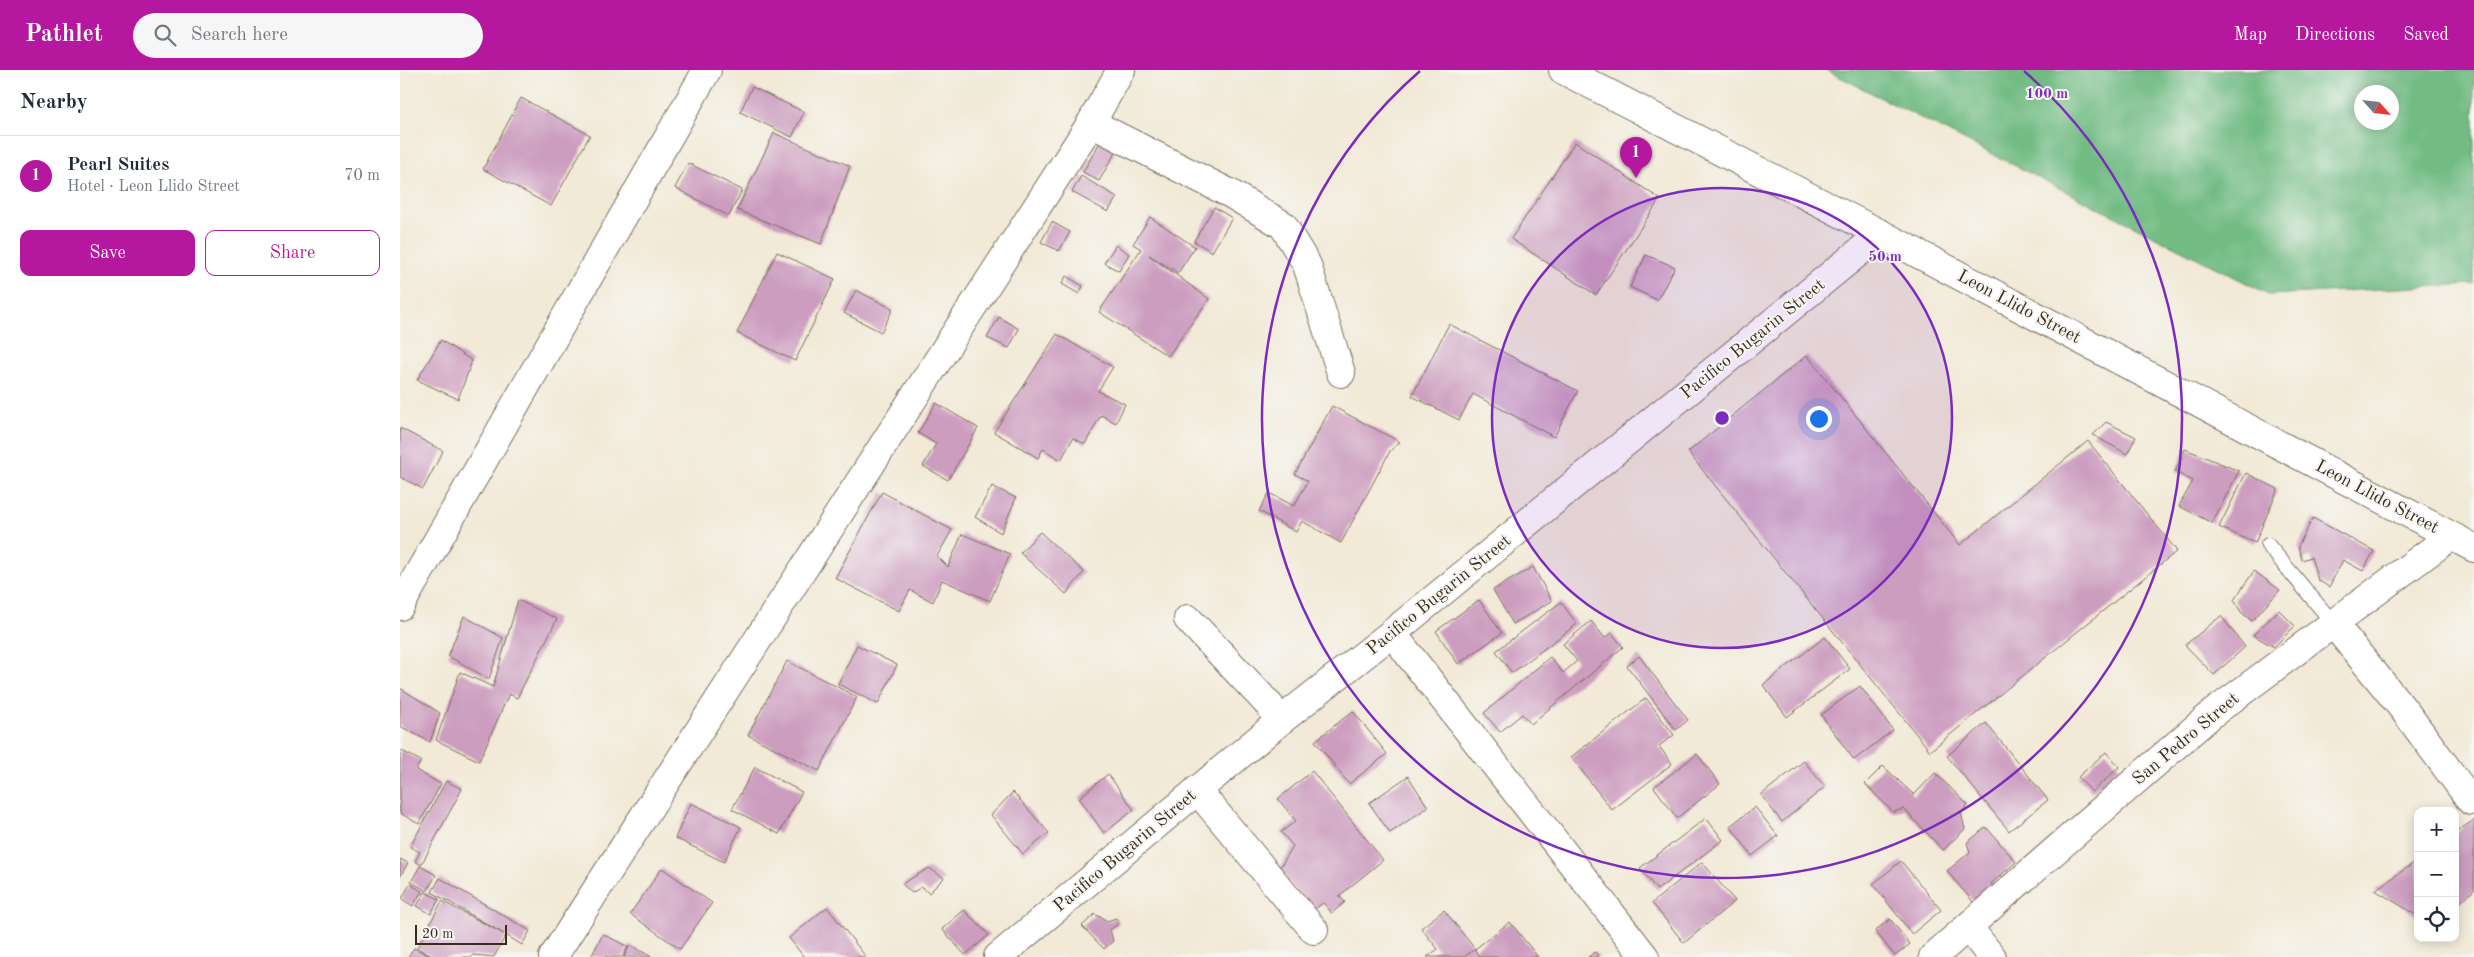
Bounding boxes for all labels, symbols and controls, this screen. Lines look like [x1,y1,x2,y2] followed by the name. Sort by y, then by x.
[133,13,483,58] search box
[151,21,179,49] icon: search
[25,23,103,47] text: Pathlet
[191,26,288,45] text: Search here
[2234,26,2267,44] text: Map
[2295,26,2375,44] text: Directions
[2403,26,2449,44] text: Saved
[2354,85,2399,130] north arrow
[2026,87,2068,102] text: 100 m
[20,92,88,113] text: Nearby
[1620,137,1652,178] pin: 1
[67,156,169,175] text: Pearl Suites
[31,168,41,184] text: 1
[344,168,380,184] text: 70 m
[67,179,240,195] text: Hotel · Leon Llido Street
[20,230,195,276] button: Save
[205,230,380,276] button: Share
[1868,250,1902,265] text: 50 m
[1954,267,2084,347] street label: Leon Llido Street
[1677,275,1829,403] street label: Pacifico Bugarin Street
[1806,406,1832,432] your location
[1713,409,1731,427] centre of rings
[2312,457,2442,537] street label: Leon Llido Street
[1363,531,1515,659] street label: Pacifico Bugarin Street
[2129,689,2243,789] street label: San Pedro Street
[1050,786,1200,916] street label: Pacifico Bugarin Street
[2414,807,2459,942] map controls
[2414,807,2459,852] button: +
[2414,852,2459,897] button: −
[2414,897,2459,942] button: locate
[415,922,508,945] scale bar
[422,927,453,941] text: 20 m

